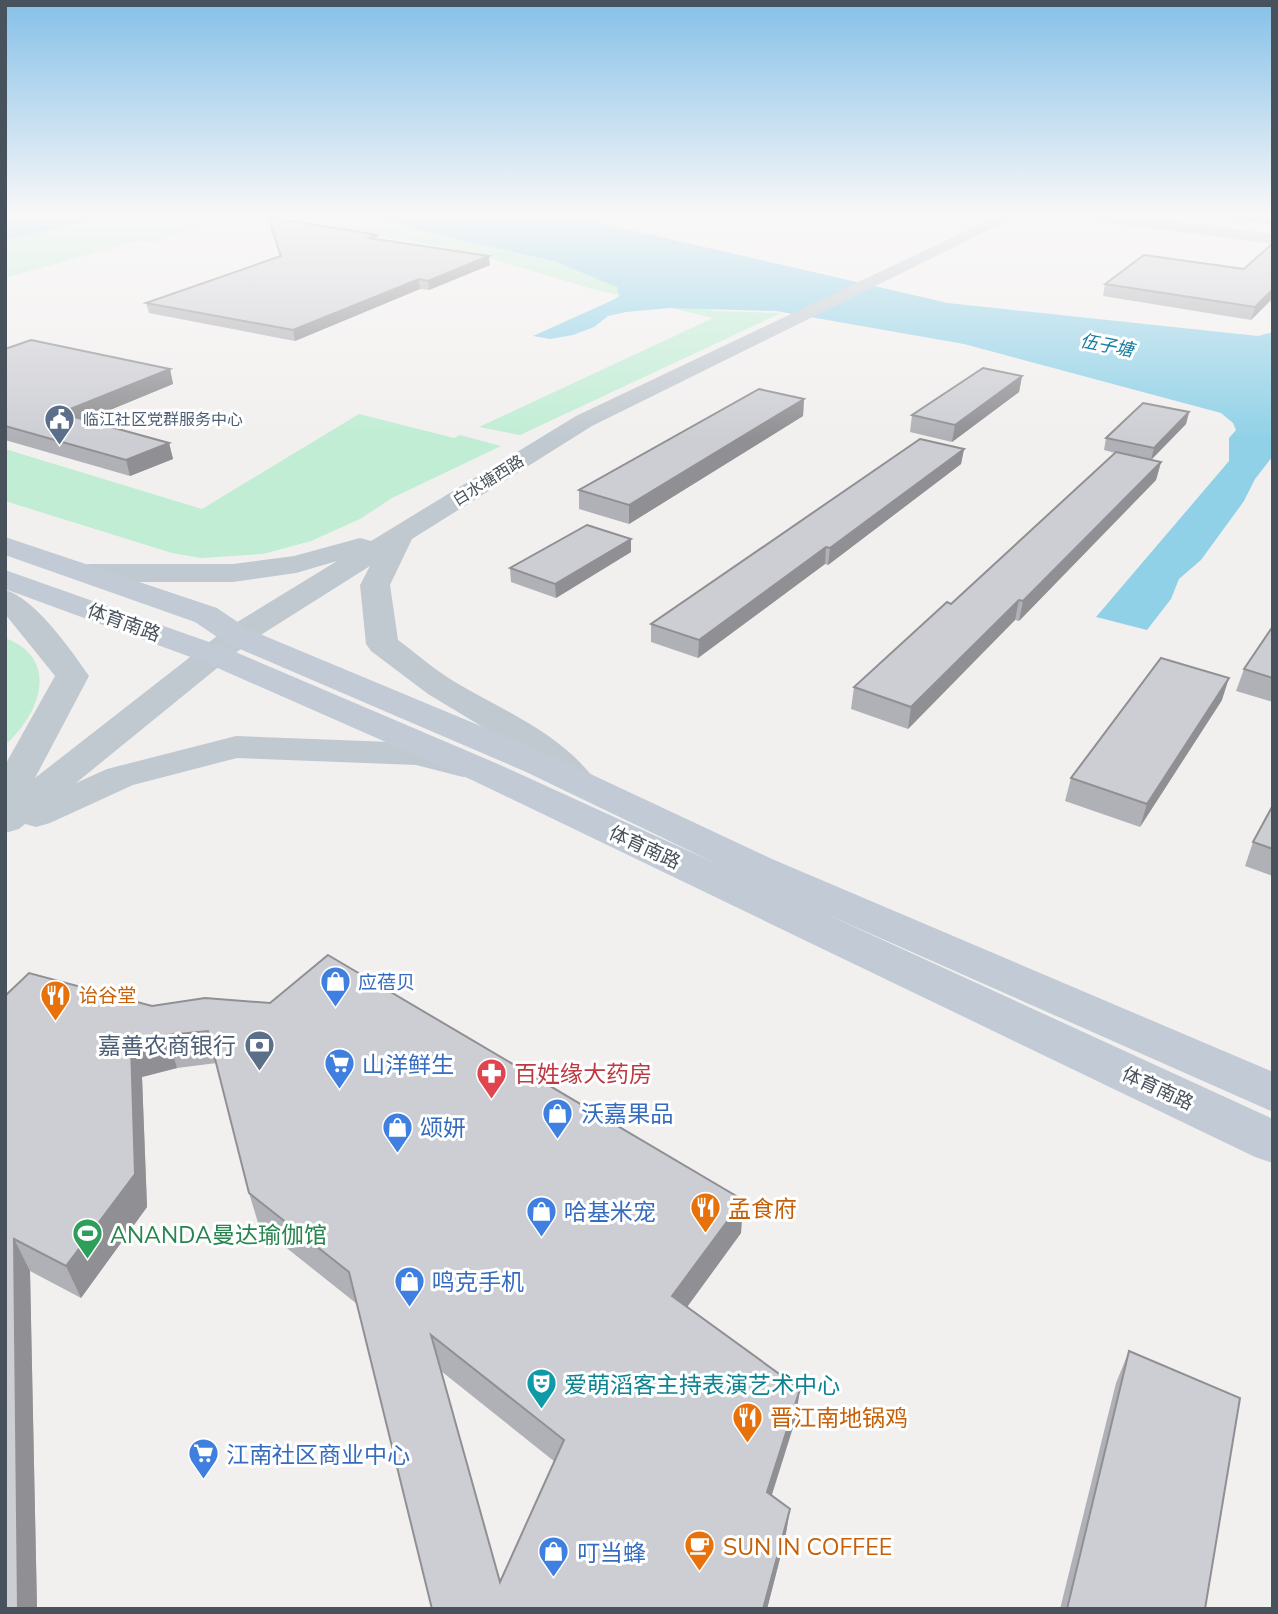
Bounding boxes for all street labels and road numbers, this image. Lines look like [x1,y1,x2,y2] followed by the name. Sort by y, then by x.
[449,450,527,510] street label: 白水塘西路
[84,598,164,646] street label: 体育南路
[605,820,685,874] street label: 体育南路
[1118,1061,1198,1115] street label: 体育南路

